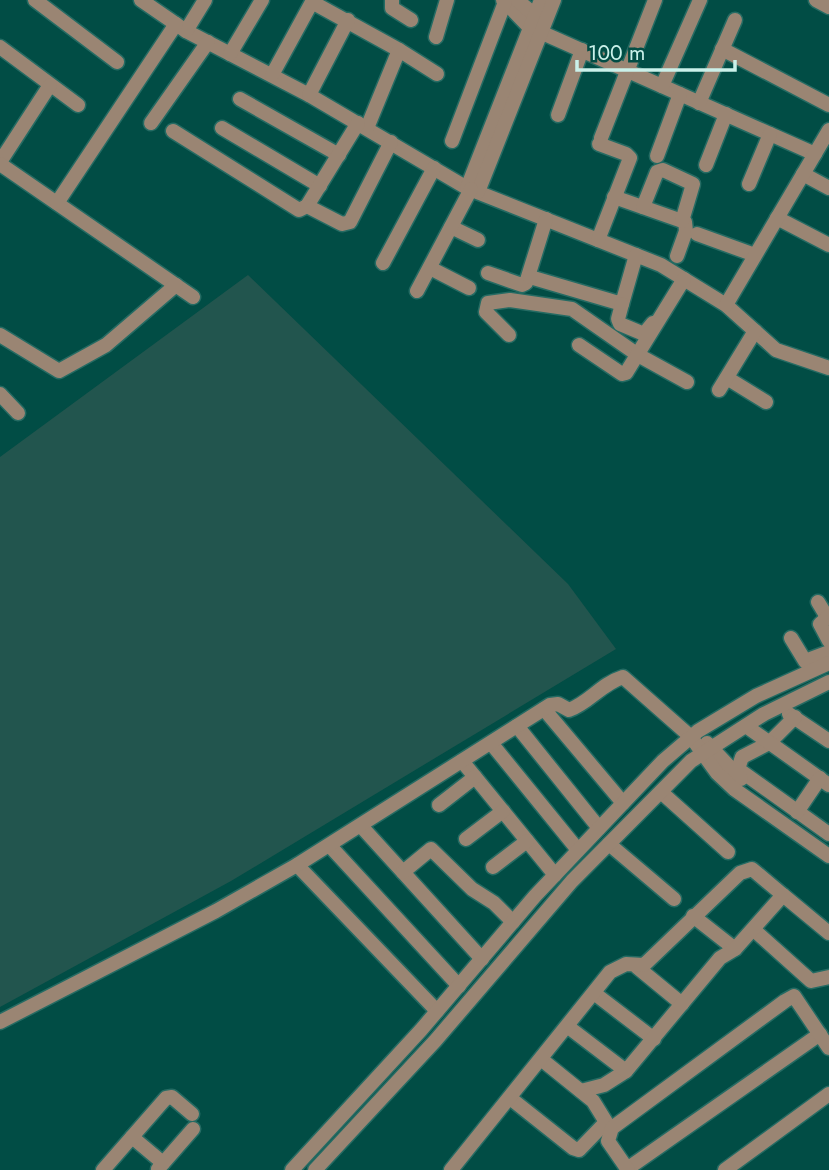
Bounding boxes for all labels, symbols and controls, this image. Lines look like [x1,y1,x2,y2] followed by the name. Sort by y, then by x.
[577,28,734,72] scale bar
[588,38,645,68] text: 100 m

